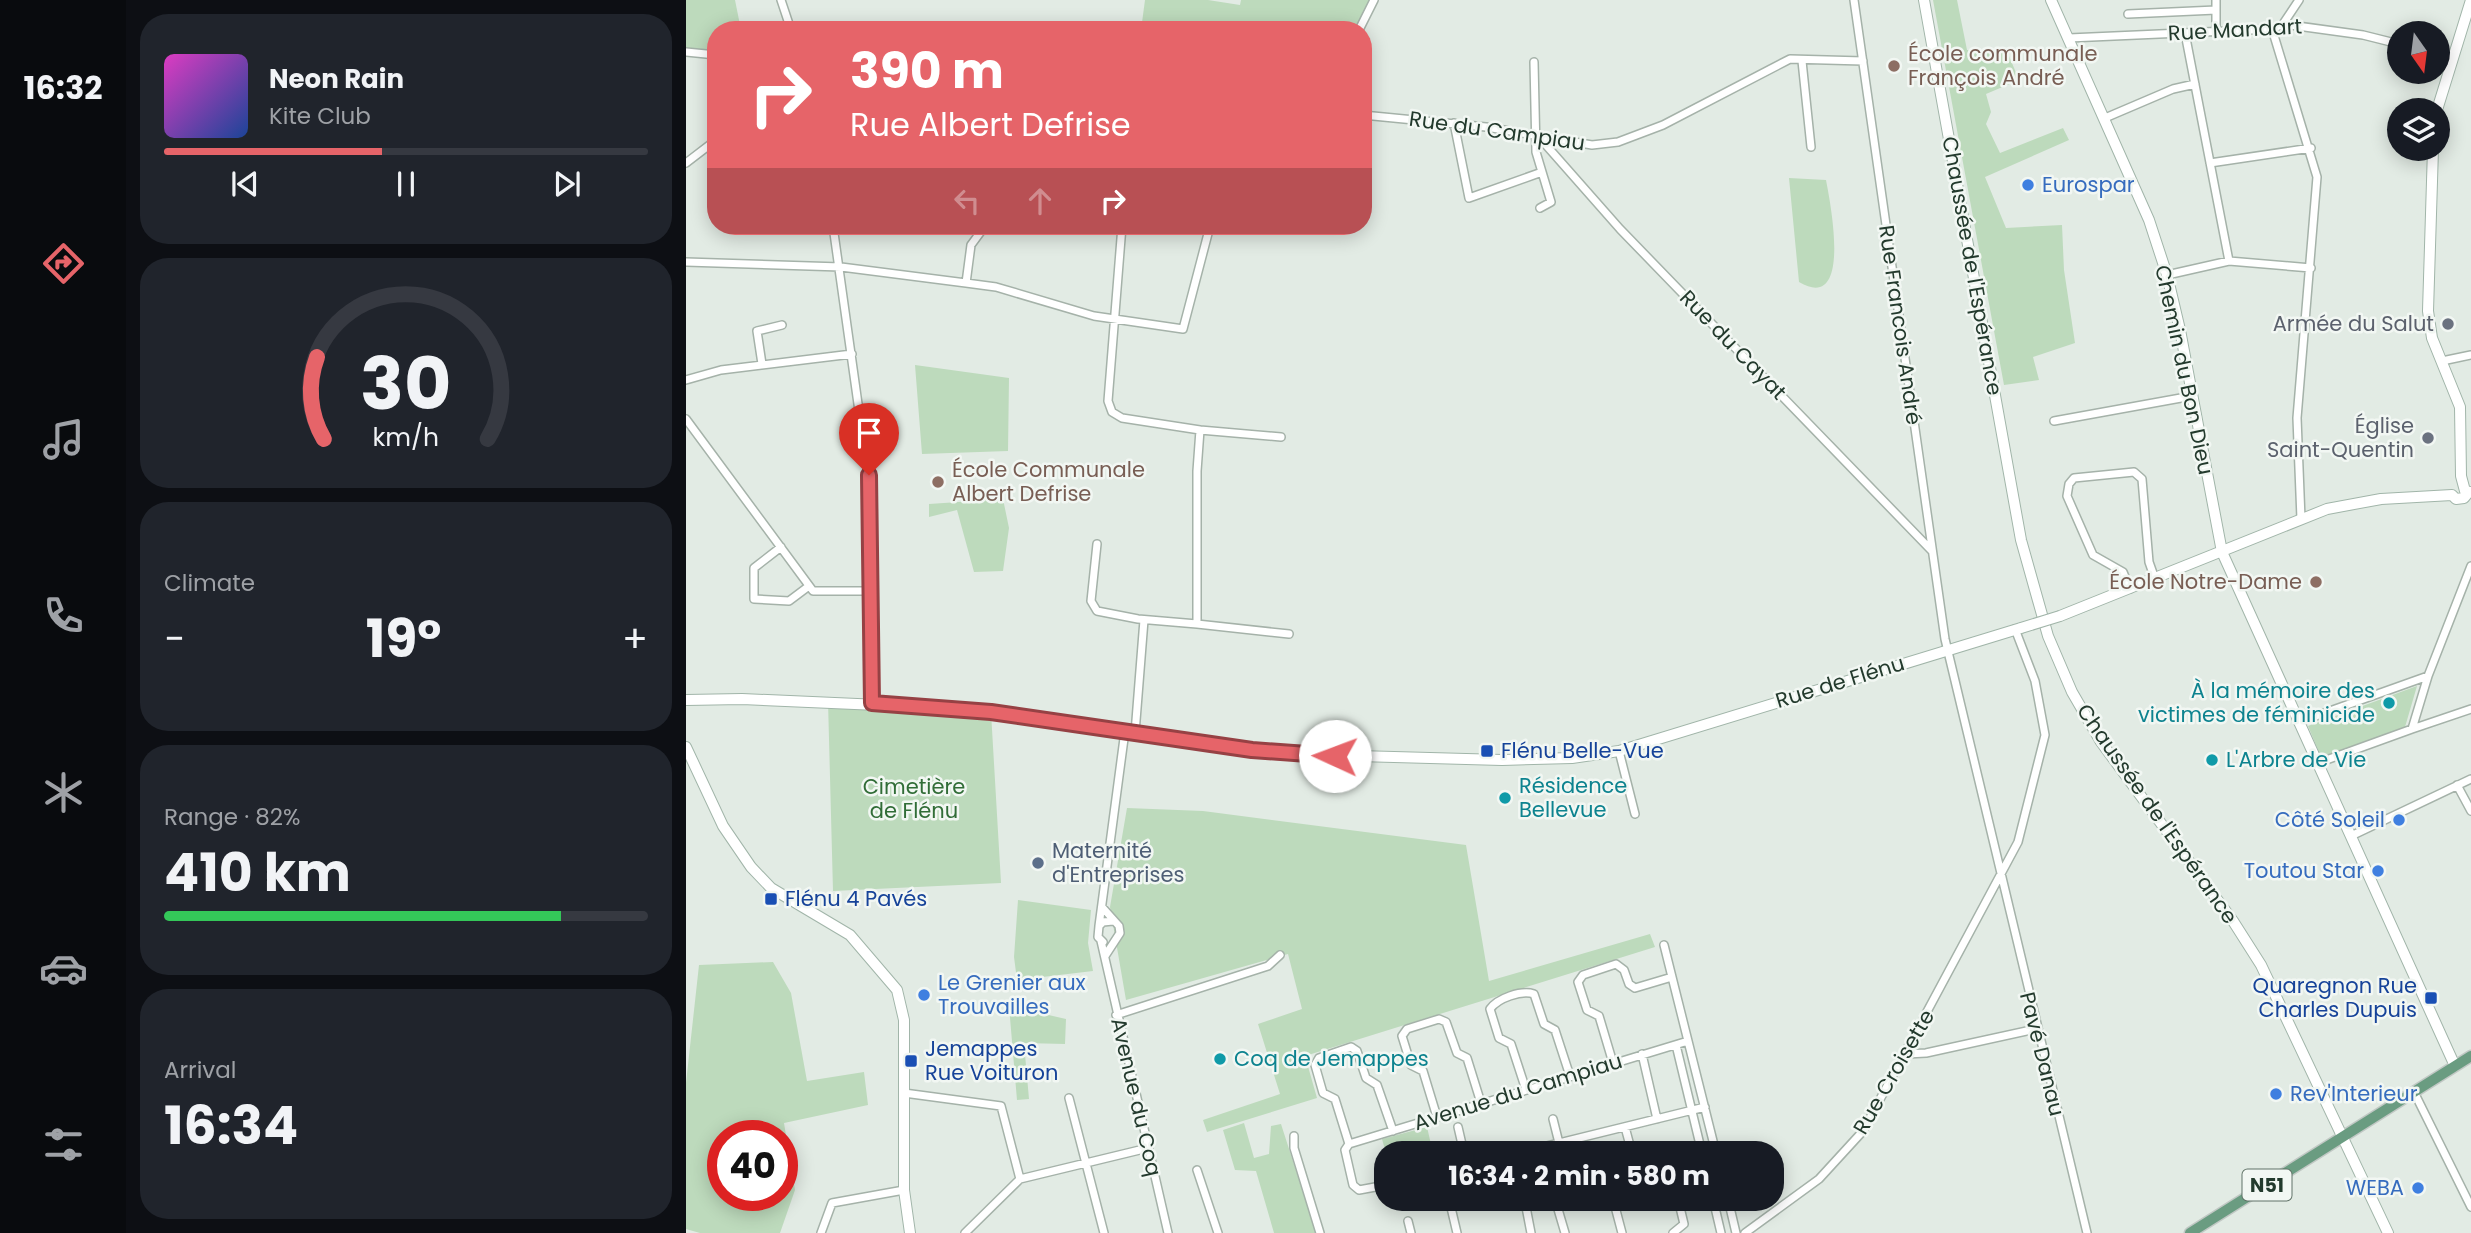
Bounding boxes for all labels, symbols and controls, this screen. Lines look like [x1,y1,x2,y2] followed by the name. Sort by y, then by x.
[2167,12,2303,47] street label: Rue Mandart
[2387,21,2450,84] north arrow
[2387,21,2450,161] map controls
[850,37,1004,105] text: 390 m
[1908,39,2097,92] place label: École communale François André
[735,49,826,140] icon: right
[1886,58,1902,74] marker: École communale François André
[269,61,404,97] text: Neon Rain
[23,65,103,110] text: 16:32
[2387,98,2450,161] button: layers
[269,100,371,132] text: Kite Club
[850,102,1131,147] text: Rue Albert Defrise
[1407,104,1587,157] street label: Rue du Campiau
[1935,134,2010,398] street label: Chaussée de l'Espérance
[226,165,264,203] icon: previous
[387,165,425,203] icon: pause
[548,165,586,203] icon: next
[2042,170,2135,199] place label: Eurospar
[2020,177,2036,193] marker: Eurospar
[948,182,986,220] icon: left
[1021,182,1059,220] icon: ahead
[1094,182,1132,220] icon: right
[1872,223,1929,427] street label: Rue Francois André
[39,239,88,288] icon: directions
[2148,262,2221,477] street label: Chemin du Bon Dieu
[1674,283,1793,406] street label: Rue du Cayat
[2273,309,2434,338] place label: Armée du Salut
[2440,316,2456,332] marker: Armée du Salut
[360,333,452,434] text: 30
[839,403,899,475] pin
[2267,411,2414,464] place label: Église Saint-Quentin
[850,414,888,452] icon: arrive
[39,415,88,464] icon: music
[373,419,439,454] text: km/h
[2420,430,2436,446] marker: Église Saint-Quentin
[952,455,1145,508] place label: École Communale Albert Defrise
[930,474,946,490] marker: École Communale Albert Defrise
[164,567,255,599] text: Climate
[2109,567,2302,596] place label: École Notre-Dame
[2308,574,2324,590] marker: École Notre-Dame
[39,591,88,640] icon: phone
[366,602,441,675] text: 19°
[164,612,185,665] text: −
[622,612,648,665] text: +
[1772,648,1908,715] street label: Rue de Flénu
[2138,676,2375,729] place label: À la mémoire des victimes de féminicide
[2381,695,2397,711] marker: À la mémoire des victimes de féminicide
[2070,698,2245,929] street label: Chaussée de l'Espérance
[1298,719,1372,793] position arrow
[1501,736,1664,765] place label: Flénu Belle-Vue
[1479,743,1495,759] marker: Flénu Belle-Vue
[2226,745,2366,774] place label: L'Arbre de Vie
[2204,752,2220,768] marker: L'Arbre de Vie
[39,768,88,817] icon: climate
[1519,771,1627,824] place label: Résidence Bellevue
[863,772,965,825] park label: Cimetière de Flénu
[1497,790,1513,806] marker: Résidence Bellevue
[164,801,300,833] text: Range · 82%
[2275,805,2385,834] place label: Côté Soleil
[2391,812,2407,828] marker: Côté Soleil
[164,836,351,909] text: 410 km
[1052,836,1184,889] place label: Maternité d'Entreprises
[1030,855,1046,871] marker: Maternité d'Entreprises
[2244,856,2364,885] place label: Toutou Star
[2370,863,2386,879] marker: Toutou Star
[785,884,927,913] place label: Flénu 4 Pavés
[763,891,779,907] marker: Flénu 4 Pavés
[39,944,88,993] icon: car
[938,968,1086,1021] place label: Le Grenier aux Trouvailles
[2253,971,2417,1024] place label: Quaregnon Rue Charles Dupuis
[916,987,932,1003] marker: Le Grenier aux Trouvailles
[2013,989,2072,1119] street label: Pavé Danau
[2423,990,2439,1006] marker: Quaregnon Rue Charles Dupuis
[1846,1004,1941,1140] street label: Rue Croisette
[1104,1015,1169,1179] street label: Avenue du Coq
[925,1034,1058,1087] place label: Jemappes Rue Voituron
[1234,1044,1429,1073] place label: Coq de Jemappes
[1410,1046,1626,1137] street label: Avenue du Campiau
[1212,1051,1228,1067] marker: Coq de Jemappes
[903,1053,919,1069] marker: Jemappes Rue Voituron
[164,1054,236,1086] text: Arrival
[2290,1079,2418,1108] place label: Rev'Interieur
[2268,1086,2284,1102] marker: Rev'Interieur
[164,1089,298,1162] text: 16:34
[39,1120,88,1169] icon: filters
[707,1120,798,1211] speed limit sign: 40
[1448,1158,1710,1194] text: 16:34 · 2 min · 580 m
[2242,1170,2292,1200] road number: N51
[2346,1173,2404,1202] place label: WEBA
[2410,1180,2426,1196] marker: WEBA

